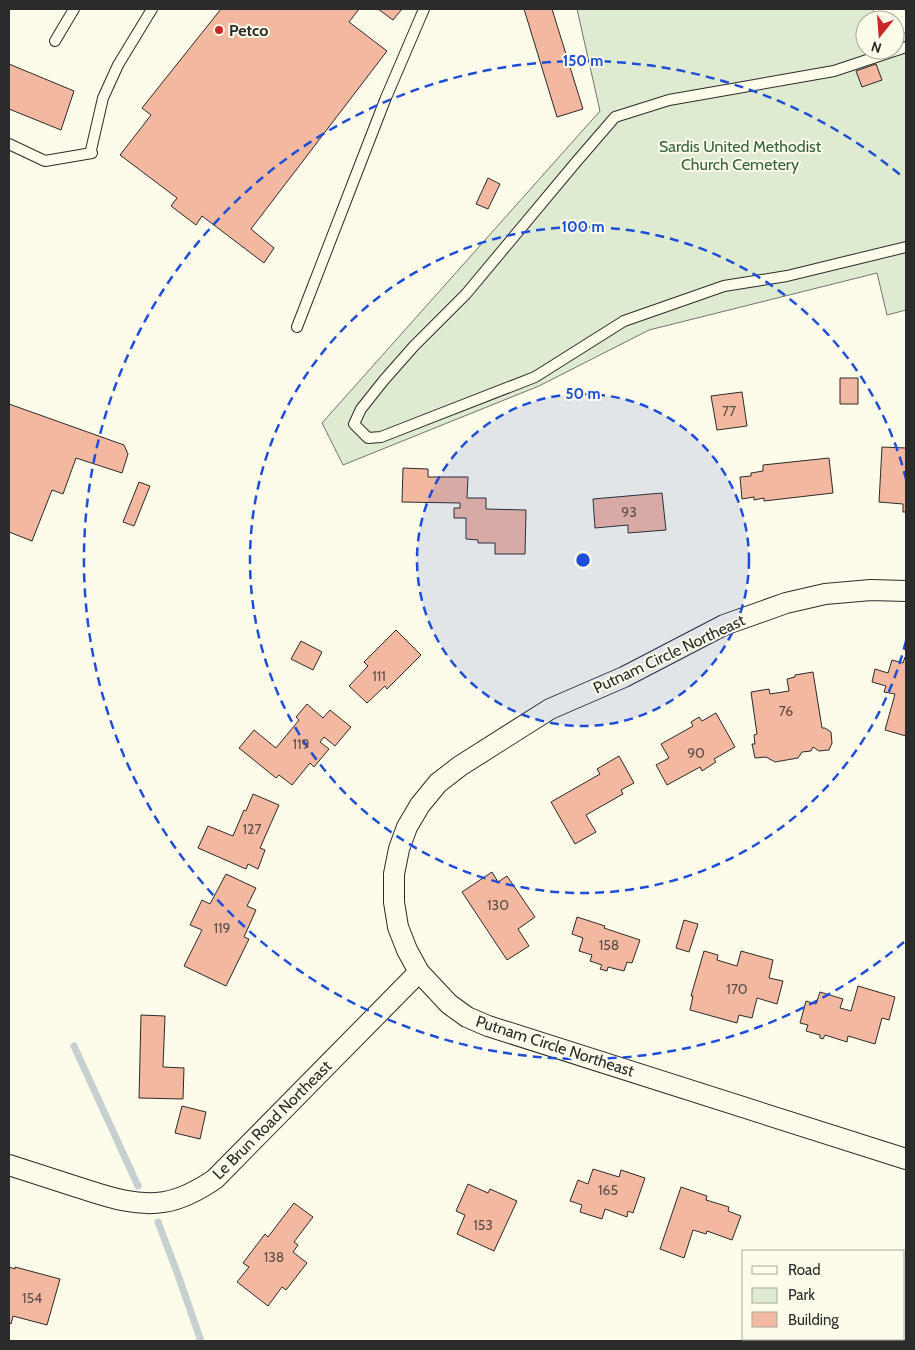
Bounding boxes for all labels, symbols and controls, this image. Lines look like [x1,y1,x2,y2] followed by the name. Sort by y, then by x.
[855,10,905,60] north arrow
[229,21,268,40] place label: Petco
[213,24,225,36] marker: Petco
[869,37,884,57] text: N
[563,52,603,70] text: 150 m
[659,137,822,174] park label: Sardis United Methodist Church Cemetery
[561,218,605,236] text: 100 m
[565,385,601,403] text: 50 m
[722,402,736,420] house number: 77
[621,503,637,521] house number: 93
[574,551,592,569] centre of rings
[590,610,748,698] street label: Putnam Circle Northeast
[372,667,386,685] house number: 111
[779,702,793,720] house number: 76
[292,735,310,753] house number: 119
[687,744,705,762] house number: 90
[243,820,261,838] house number: 127
[487,896,509,914] house number: 130
[213,919,231,937] house number: 119
[599,936,619,954] house number: 158
[726,980,748,998] house number: 170
[473,1011,637,1081] street label: Putnam Circle Northeast
[209,1056,336,1183] street label: Le Brun Road Northeast
[598,1181,618,1199] house number: 165
[473,1216,493,1234] house number: 153
[264,1248,284,1266] house number: 138
[742,1250,905,1340] legend
[788,1261,821,1279] text: Road
[788,1286,815,1304] text: Park
[22,1289,42,1307] house number: 154
[788,1311,839,1329] text: Building

